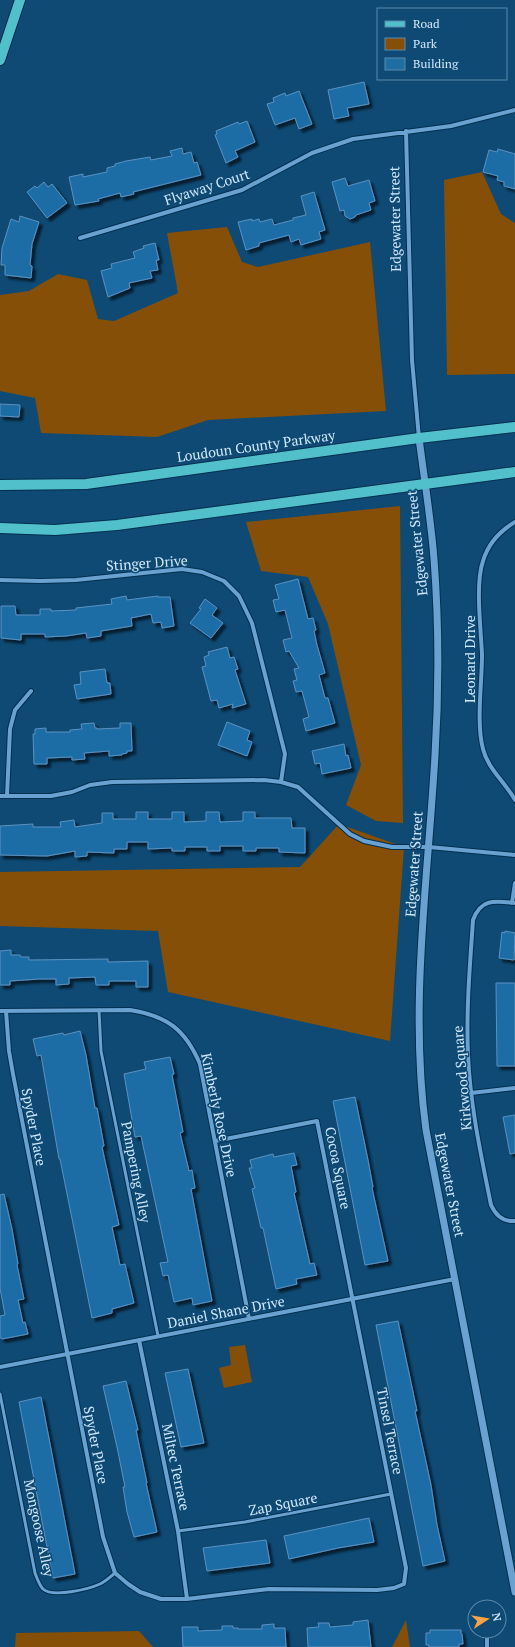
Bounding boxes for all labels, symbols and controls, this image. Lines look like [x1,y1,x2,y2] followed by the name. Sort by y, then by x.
[377,8,507,80] legend
[413,16,440,31] text: Road
[413,36,438,51] text: Park
[413,56,459,71] text: Building
[162,164,253,209] street label: Flyaway Court
[384,165,405,272] street label: Edgewater Street
[176,425,337,466] street label: Loudoun County Parkway
[401,489,431,597] street label: Edgewater Street
[105,550,188,575] street label: Stinger Drive
[460,615,479,703] street label: Leonard Drive
[400,810,427,917] street label: Edgewater Street
[447,1025,476,1131] street label: Kirkwood Square
[197,1051,242,1179] street label: Kimberly Rose Drive
[18,1086,51,1167] street label: Spyder Place
[117,1120,156,1225] street label: Pampering Alley
[321,1125,356,1211] street label: Cocoa Square
[431,1131,470,1239] street label: Edgewater Street
[166,1291,286,1332] street label: Daniel Shane Drive
[373,1386,408,1476] street label: Tinsel Terrace
[80,1404,113,1485] street label: Spyder Place
[158,1422,195,1512] street label: Miltec Terrace
[20,1477,59,1579] street label: Mongoose Alley
[247,1488,319,1519] street label: Zap Square
[467,1599,507,1639] north arrow
[489,1611,505,1623] text: N

